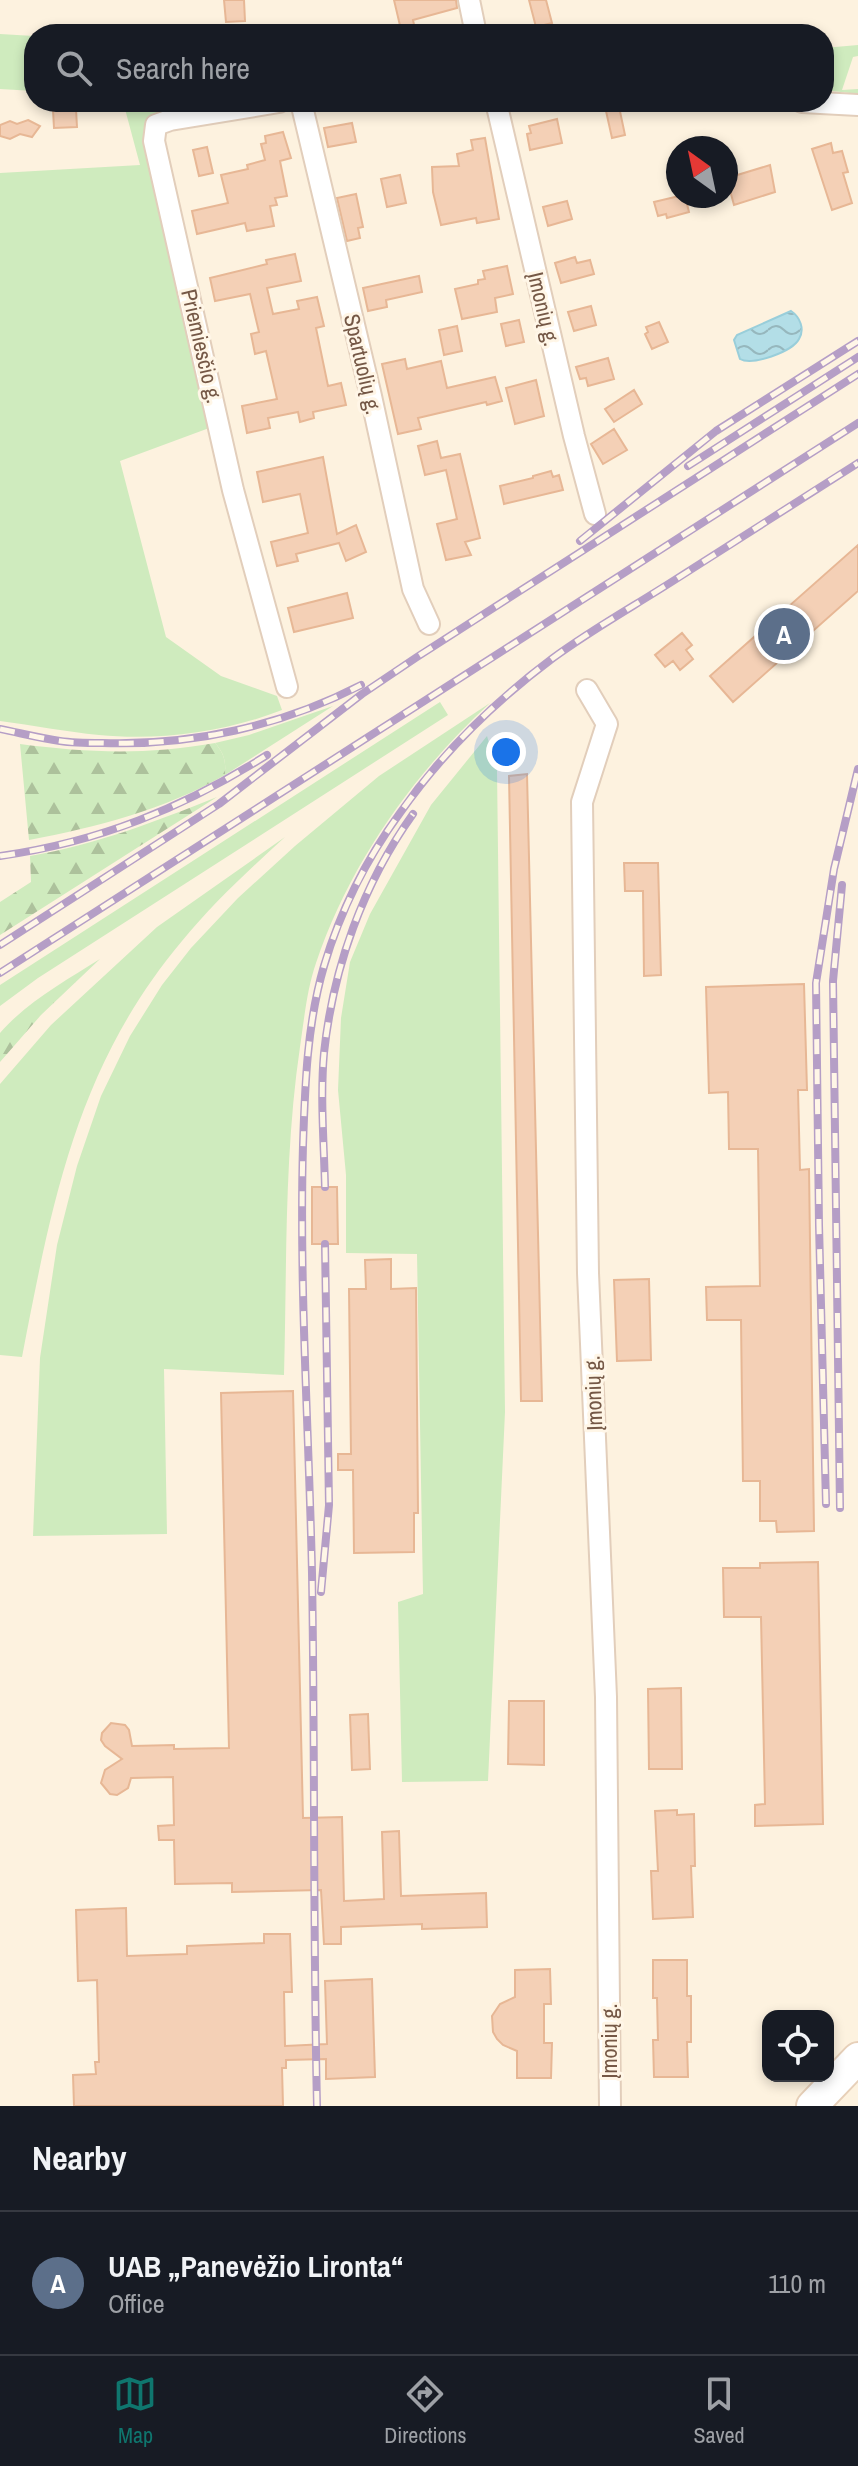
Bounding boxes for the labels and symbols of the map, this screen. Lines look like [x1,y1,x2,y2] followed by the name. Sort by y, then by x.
[666,136,738,208] north arrow
[521,269,567,349] street label: Įmonių g.
[174,286,230,406] street label: Priemiesčio g.
[337,311,389,417] street label: Spartuolių g.
[758,604,810,664] pin: A
[486,732,526,772] your location
[577,1355,609,1431] street label: Įmonių g.
[594,2003,624,2079] street label: Įmonių g.

